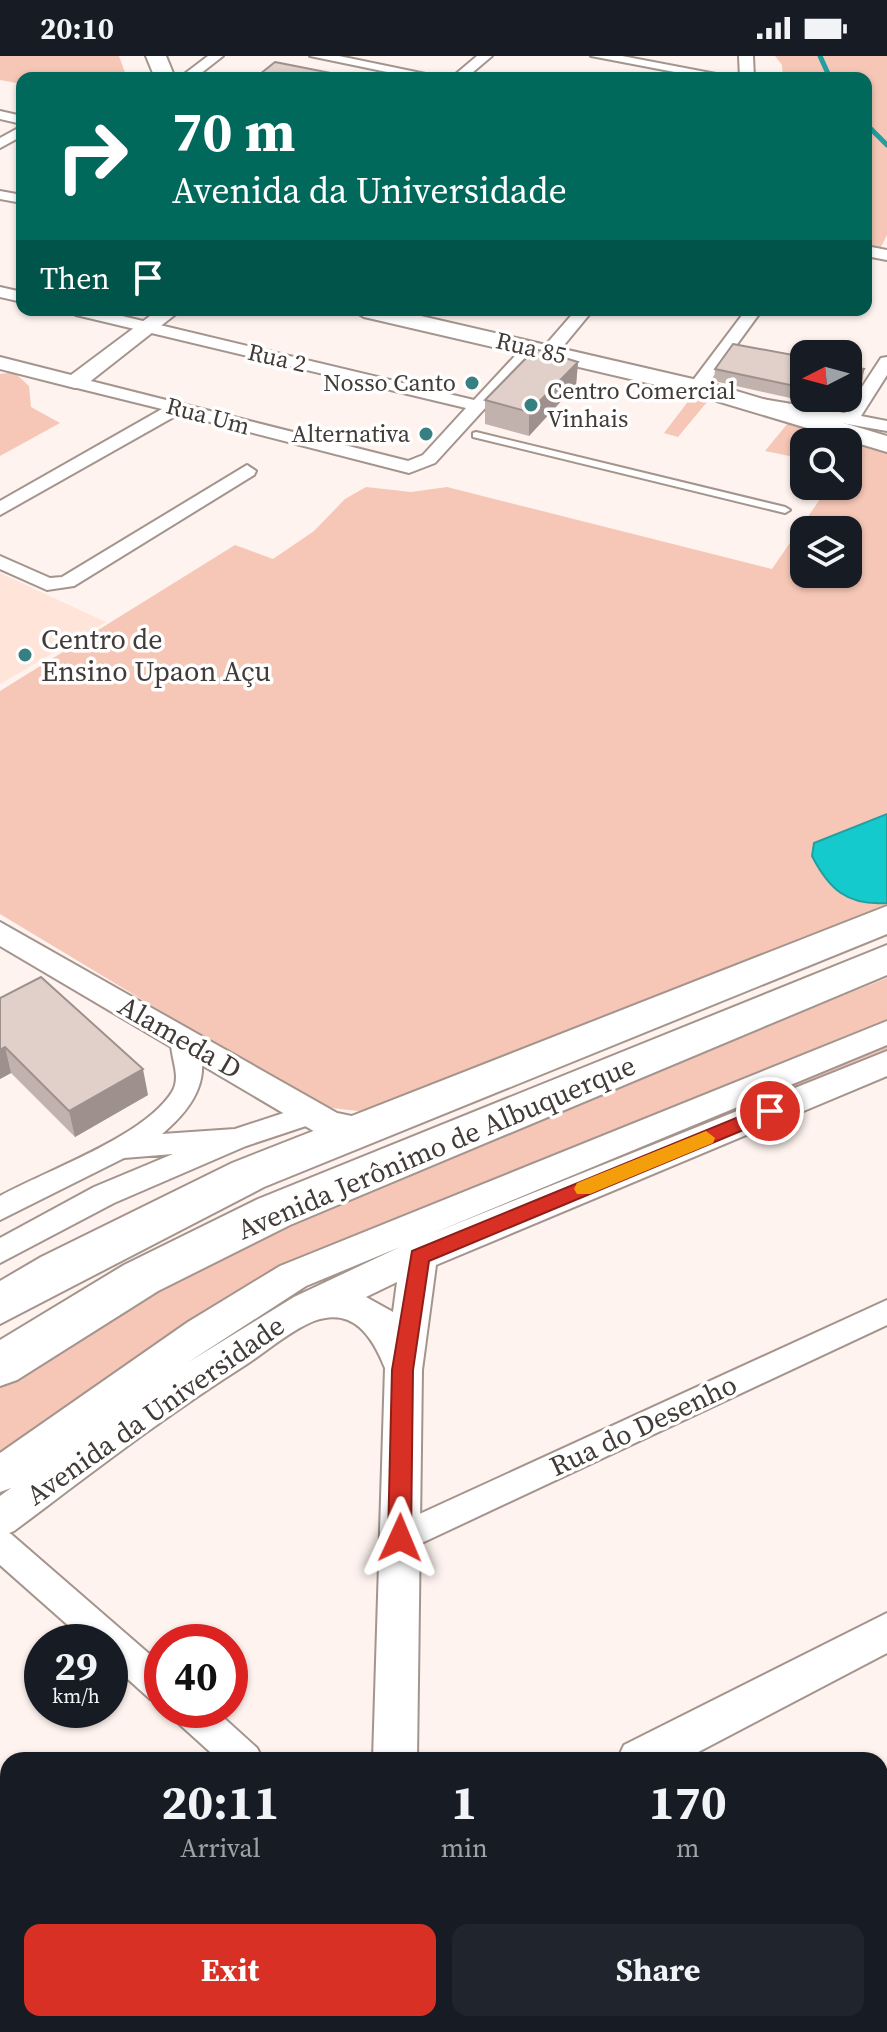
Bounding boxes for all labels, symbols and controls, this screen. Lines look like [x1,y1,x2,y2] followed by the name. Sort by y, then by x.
[40,8,114,49] text: 20:10
[172,93,295,170] text: 70 m
[40,104,144,208] icon: right
[172,166,567,215] text: Avenida da Universidade
[126,256,170,300] icon: arrive
[40,258,110,299] text: Then
[493,323,569,372] street label: Rua 85
[245,335,310,380] street label: Rua 2
[790,340,862,412] north arrow
[790,340,862,588] map controls
[323,366,456,399] place label: Nosso Canto
[463,374,481,392] marker: Nosso Canto
[547,374,736,435] place label: Centro Comercial Vinhais
[163,389,254,443] street label: Rua Um
[522,396,540,414] marker: Centro Comercial Vinhais
[291,417,411,450] place label: Alternativa
[417,425,435,443] marker: Alternativa
[790,428,862,500] button: search
[790,516,862,588] button: layers
[41,620,271,690] place label: Centro de Ensino Upaon Açu
[16,646,34,664] marker: Centro de Ensino Upaon Açu
[111,986,249,1088] street label: Alameda D
[231,1046,641,1248] street label: Avenida Jerônimo de Albuquerque
[736,1077,804,1145] pin
[748,1089,792,1133] icon: arrive
[18,1306,292,1514] street label: Avenida da Universidade
[543,1365,743,1485] street label: Rua do Desenho
[358,1496,442,1580] position arrow
[144,1624,248,1728] speed limit sign: 40
[54,1639,98,1693] text: 29
[52,1682,100,1710] text: km/h
[161,1769,280,1835] text: 20:11
[451,1769,477,1835] text: 1
[649,1769,727,1835] text: 170
[180,1830,261,1866] text: Arrival
[441,1830,488,1866] text: min
[676,1830,700,1866] text: m
[24,1924,436,2016] button: Exit
[452,1924,864,2016] button: Share

